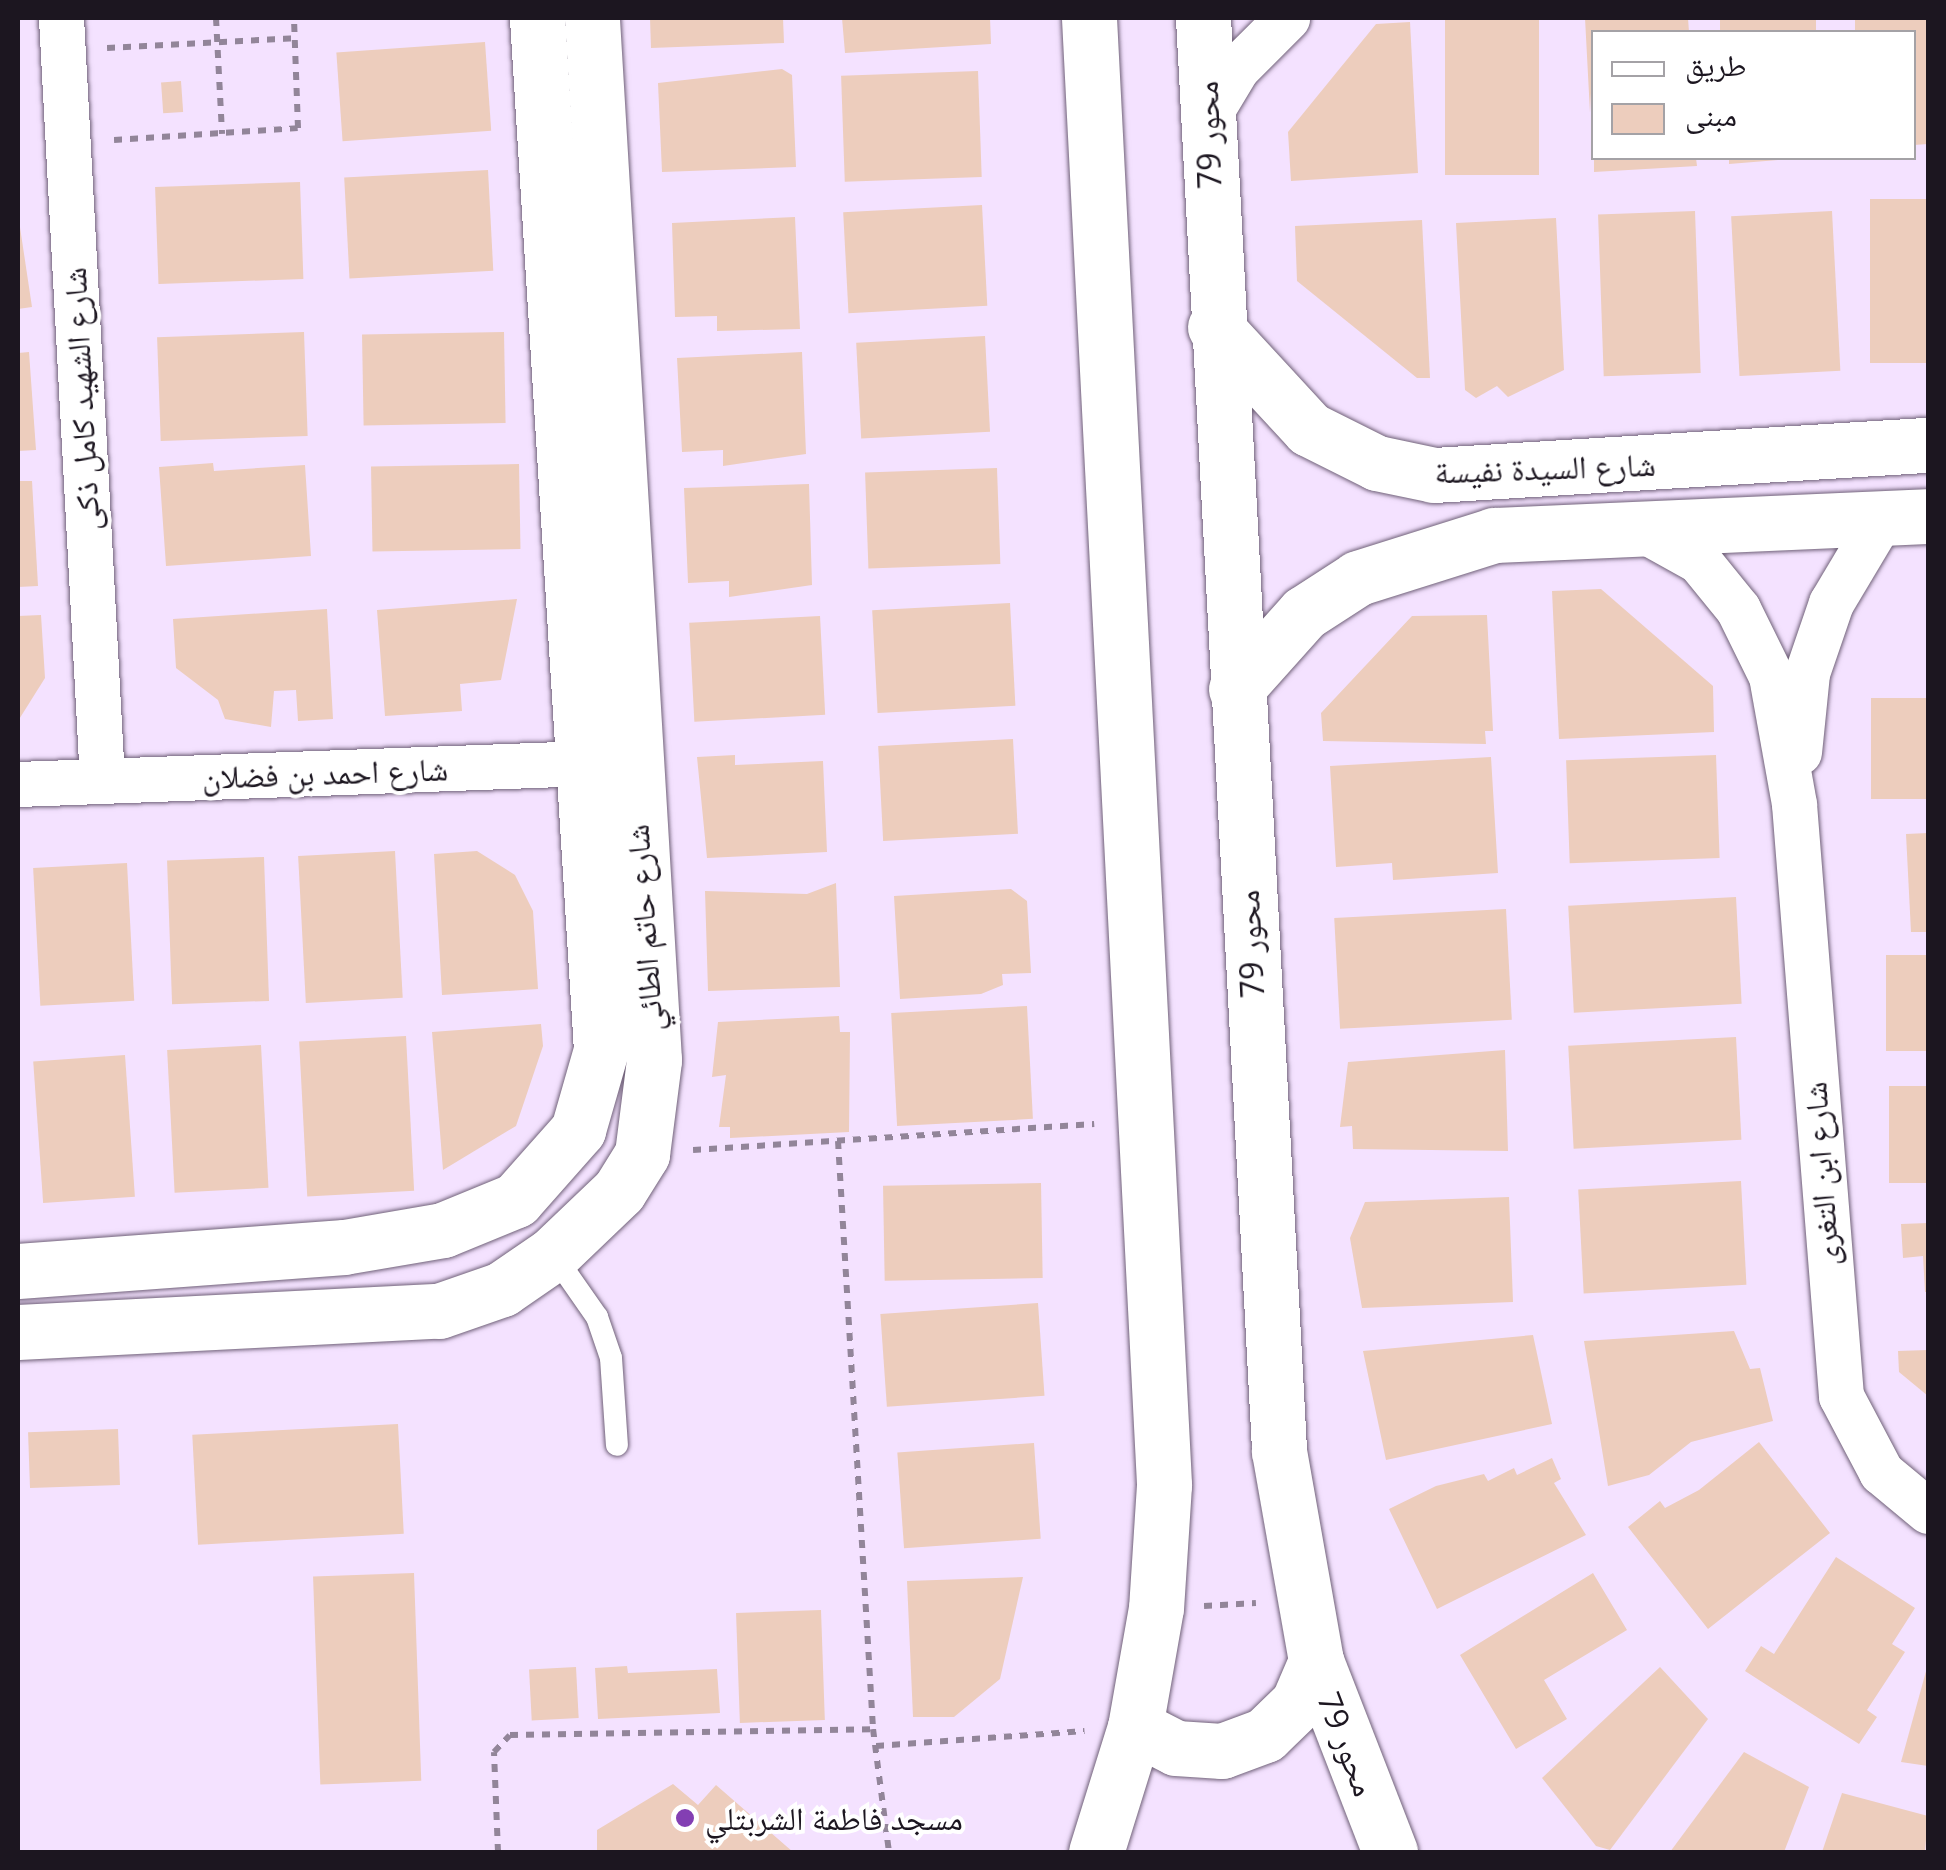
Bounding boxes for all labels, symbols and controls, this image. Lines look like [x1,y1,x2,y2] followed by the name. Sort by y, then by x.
[1591,30,1916,160] legend
[1685,44,1746,85] text: طريق
[1187,80,1229,190] street label: محور 79
[1685,94,1737,135] text: مبنى
[55,266,107,532] street label: شارع الشهيد كامل ذكى
[1434,445,1656,491] street label: شارع السيدة نفيسة
[201,750,449,796] street label: شارع احمد بن فضلان
[618,823,670,1033] street label: شارع حاتم الطائي
[1228,889,1272,999] street label: محور 79
[1795,1081,1847,1267] street label: شارع ابن التغرى
[1310,1687,1384,1801] street label: محور 79
[705,1799,963,1837] place label: مسجد فاطمة الشربتلي
[674,1807,696,1829] marker: مسجد فاطمة الشربتلي

